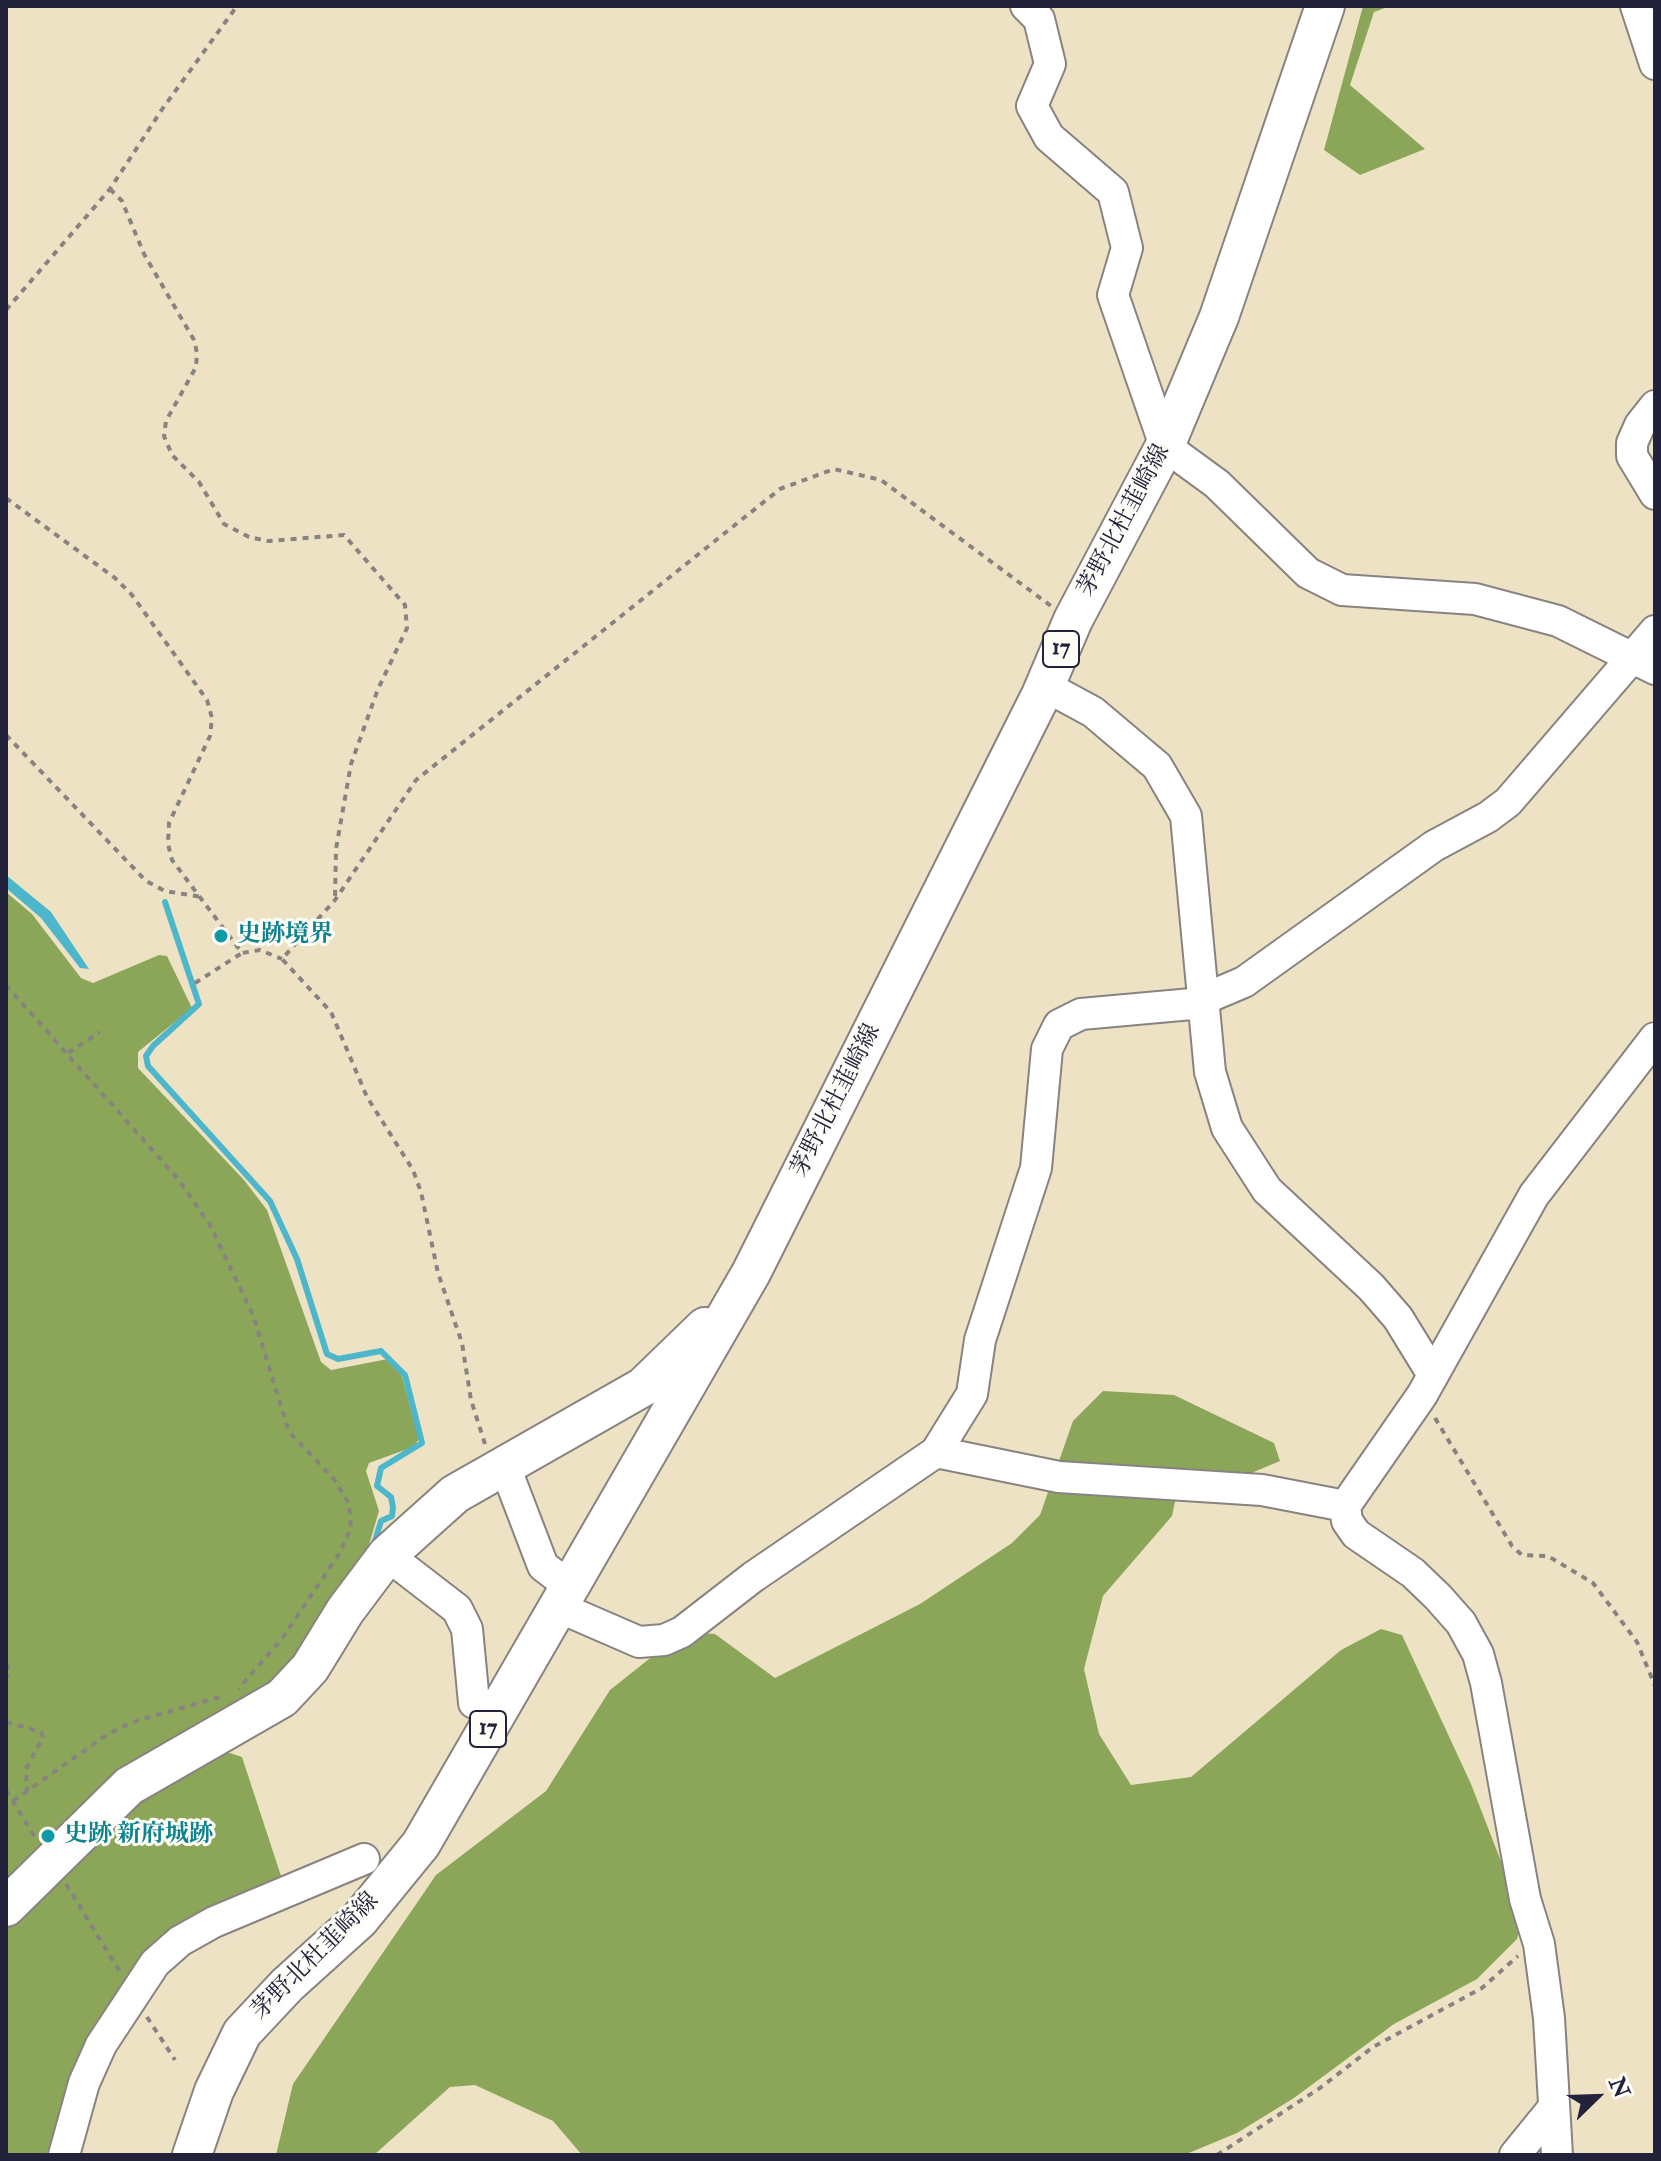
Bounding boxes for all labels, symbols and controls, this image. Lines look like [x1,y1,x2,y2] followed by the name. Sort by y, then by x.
[1073,440,1177,602] street label: 茅野北杜韮崎線
[1043,631,1079,667] road number: 17
[237,922,333,950] place label: 史跡境界
[212,927,230,945] marker: 史跡境界
[786,1020,888,1182] street label: 茅野北杜韮崎線
[470,1711,506,1747] road number: 17
[64,1822,213,1850] place label: 史跡 新府城跡
[39,1827,57,1845] marker: 史跡 新府城跡
[246,1887,386,2027] street label: 茅野北杜韮崎線
[1557,2057,1637,2137] north arrow
[1602,2073,1636,2102] text: N

